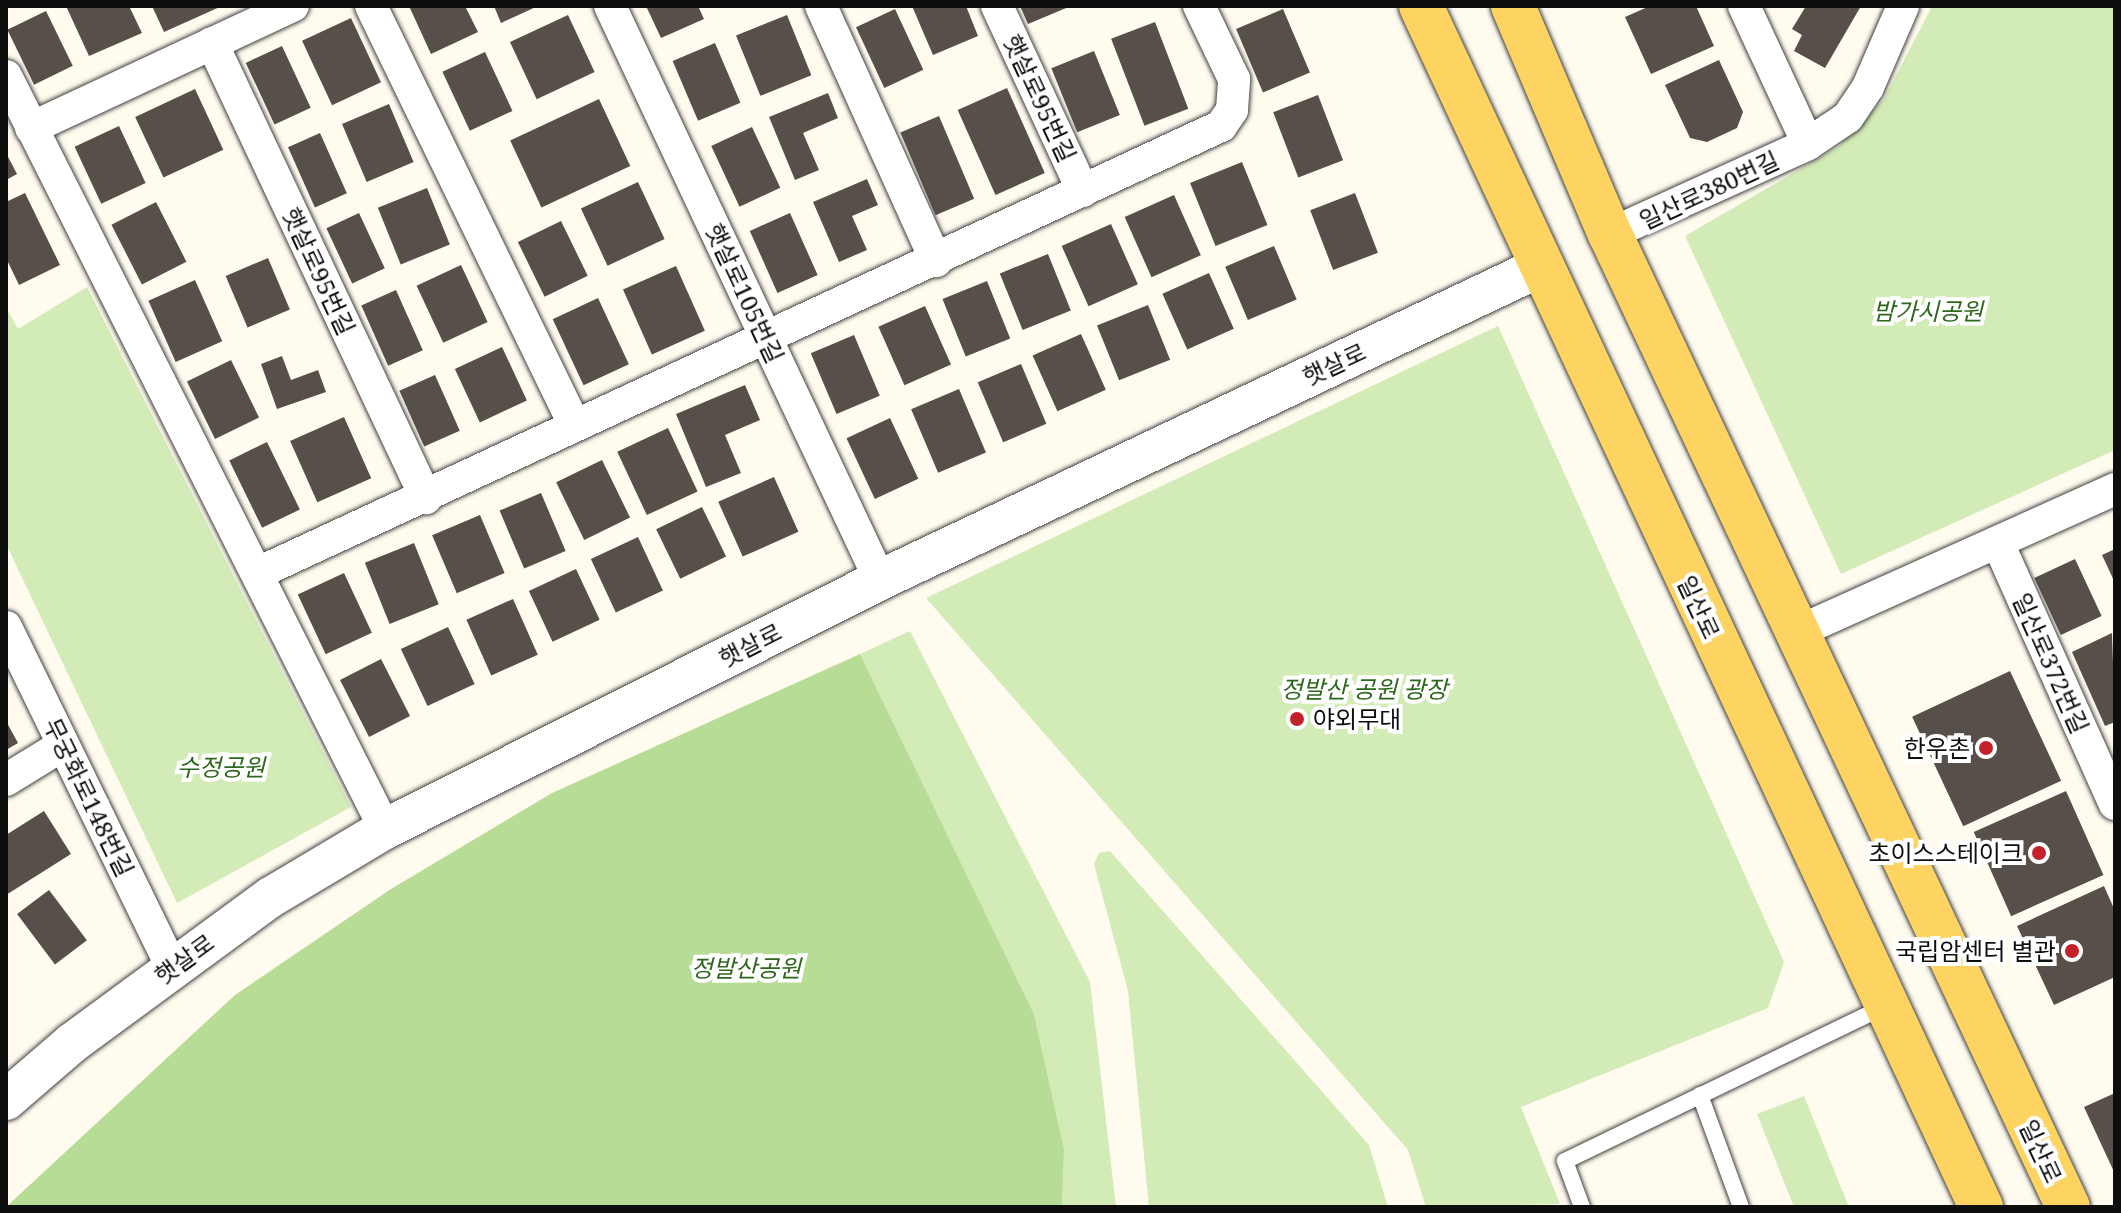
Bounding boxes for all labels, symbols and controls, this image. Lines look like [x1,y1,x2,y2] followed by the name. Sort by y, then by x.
[998,30,1082,166] street label: 햇살로95번길
[1635,145,1783,235] street label: 일산로380번길
[277,203,361,339] street label: 햇살로95번길
[700,219,790,367] street label: 햇살로105번길
[1873,297,1983,325] park label: 밤가시공원
[1298,337,1370,391] street label: 햇살로
[1672,571,1726,643] street label: 일산로
[2007,588,2095,738] street label: 일산로372번길
[714,617,786,673] street label: 햇살로
[1280,675,1448,703] park label: 정발산 공원 광장
[1313,705,1401,733] place label: 야외무대
[1288,710,1306,728] marker: 야외무대
[38,713,140,881] street label: 무궁화로148번길
[1904,734,1970,762] place label: 한우촌
[1977,739,1995,757] marker: 한우촌
[177,753,265,781] park label: 수정공원
[1868,839,2023,867] place label: 초이스스테이크
[2030,844,2048,862] marker: 초이스스테이크
[149,928,219,990] street label: 햇살로
[1895,937,2056,965] place label: 국립암센터 별관
[2063,942,2081,960] marker: 국립암센터 별관
[691,954,801,982] park label: 정발산공원
[2014,1115,2068,1187] street label: 일산로

